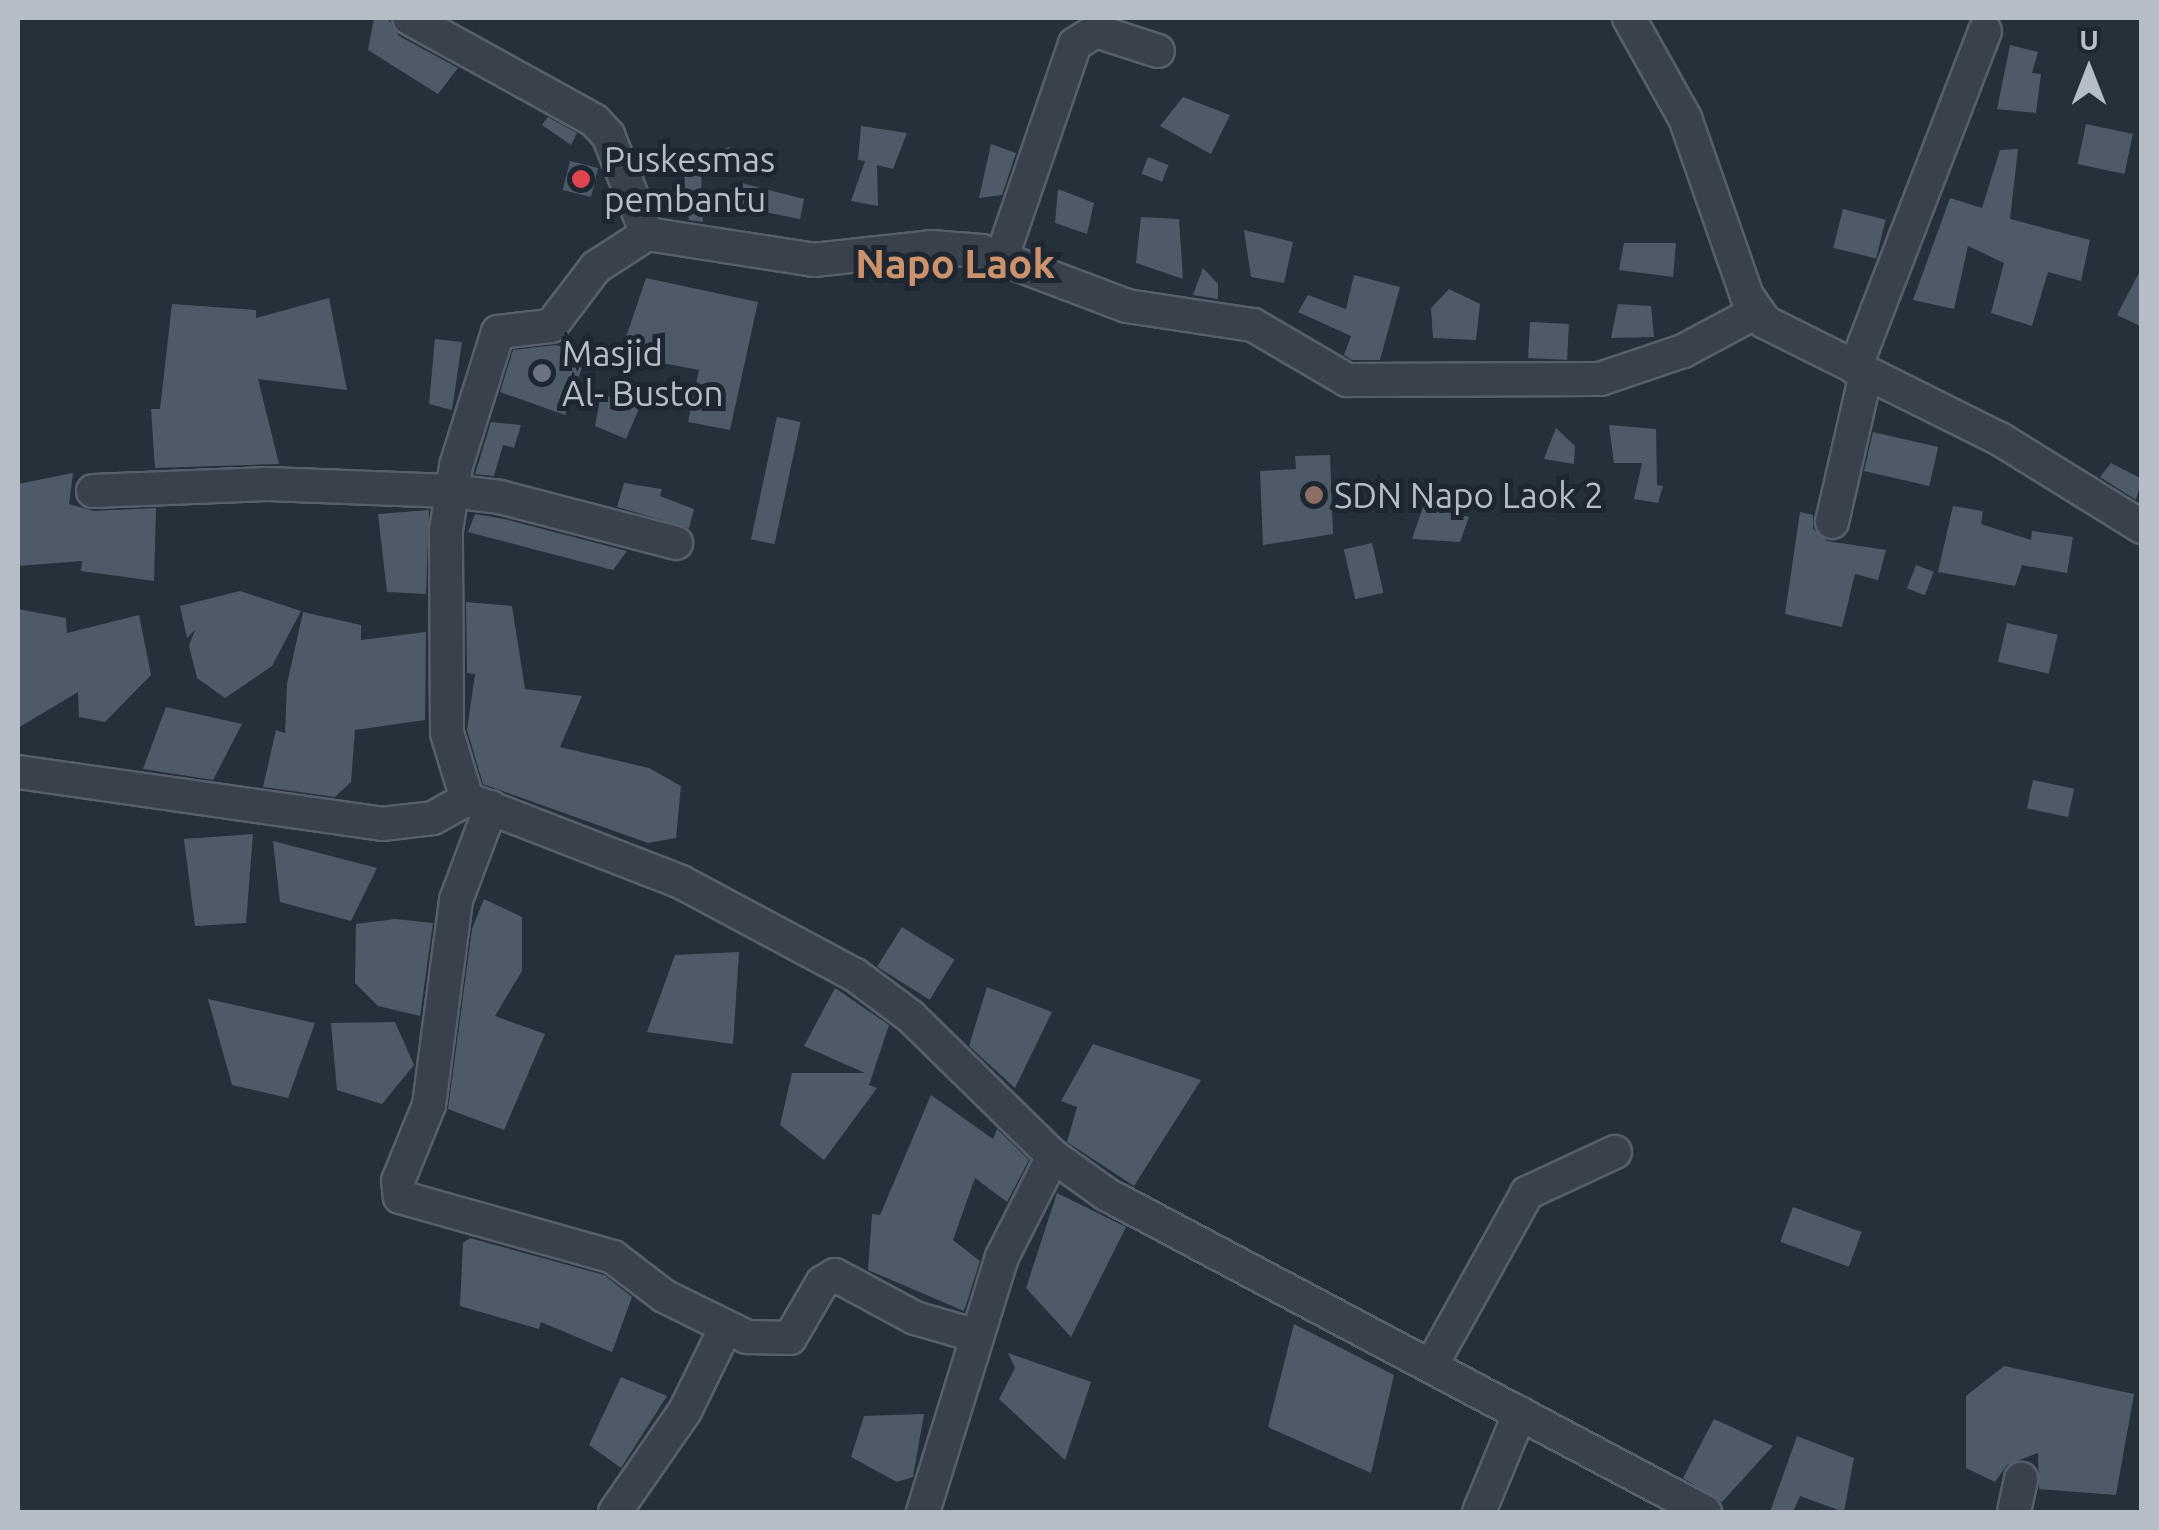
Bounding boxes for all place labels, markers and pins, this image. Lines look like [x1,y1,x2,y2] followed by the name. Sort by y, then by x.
[604,138,775,220] place label: Puskesmas pembantu
[568,166,594,192] marker: Puskesmas pembantu
[562,332,724,414] place label: Masjid Al- Buston
[531,362,553,384] marker: Masjid Al- Buston
[1334,474,1604,516] place label: SDN Napo Laok 2
[1303,484,1325,506] marker: SDN Napo Laok 2

